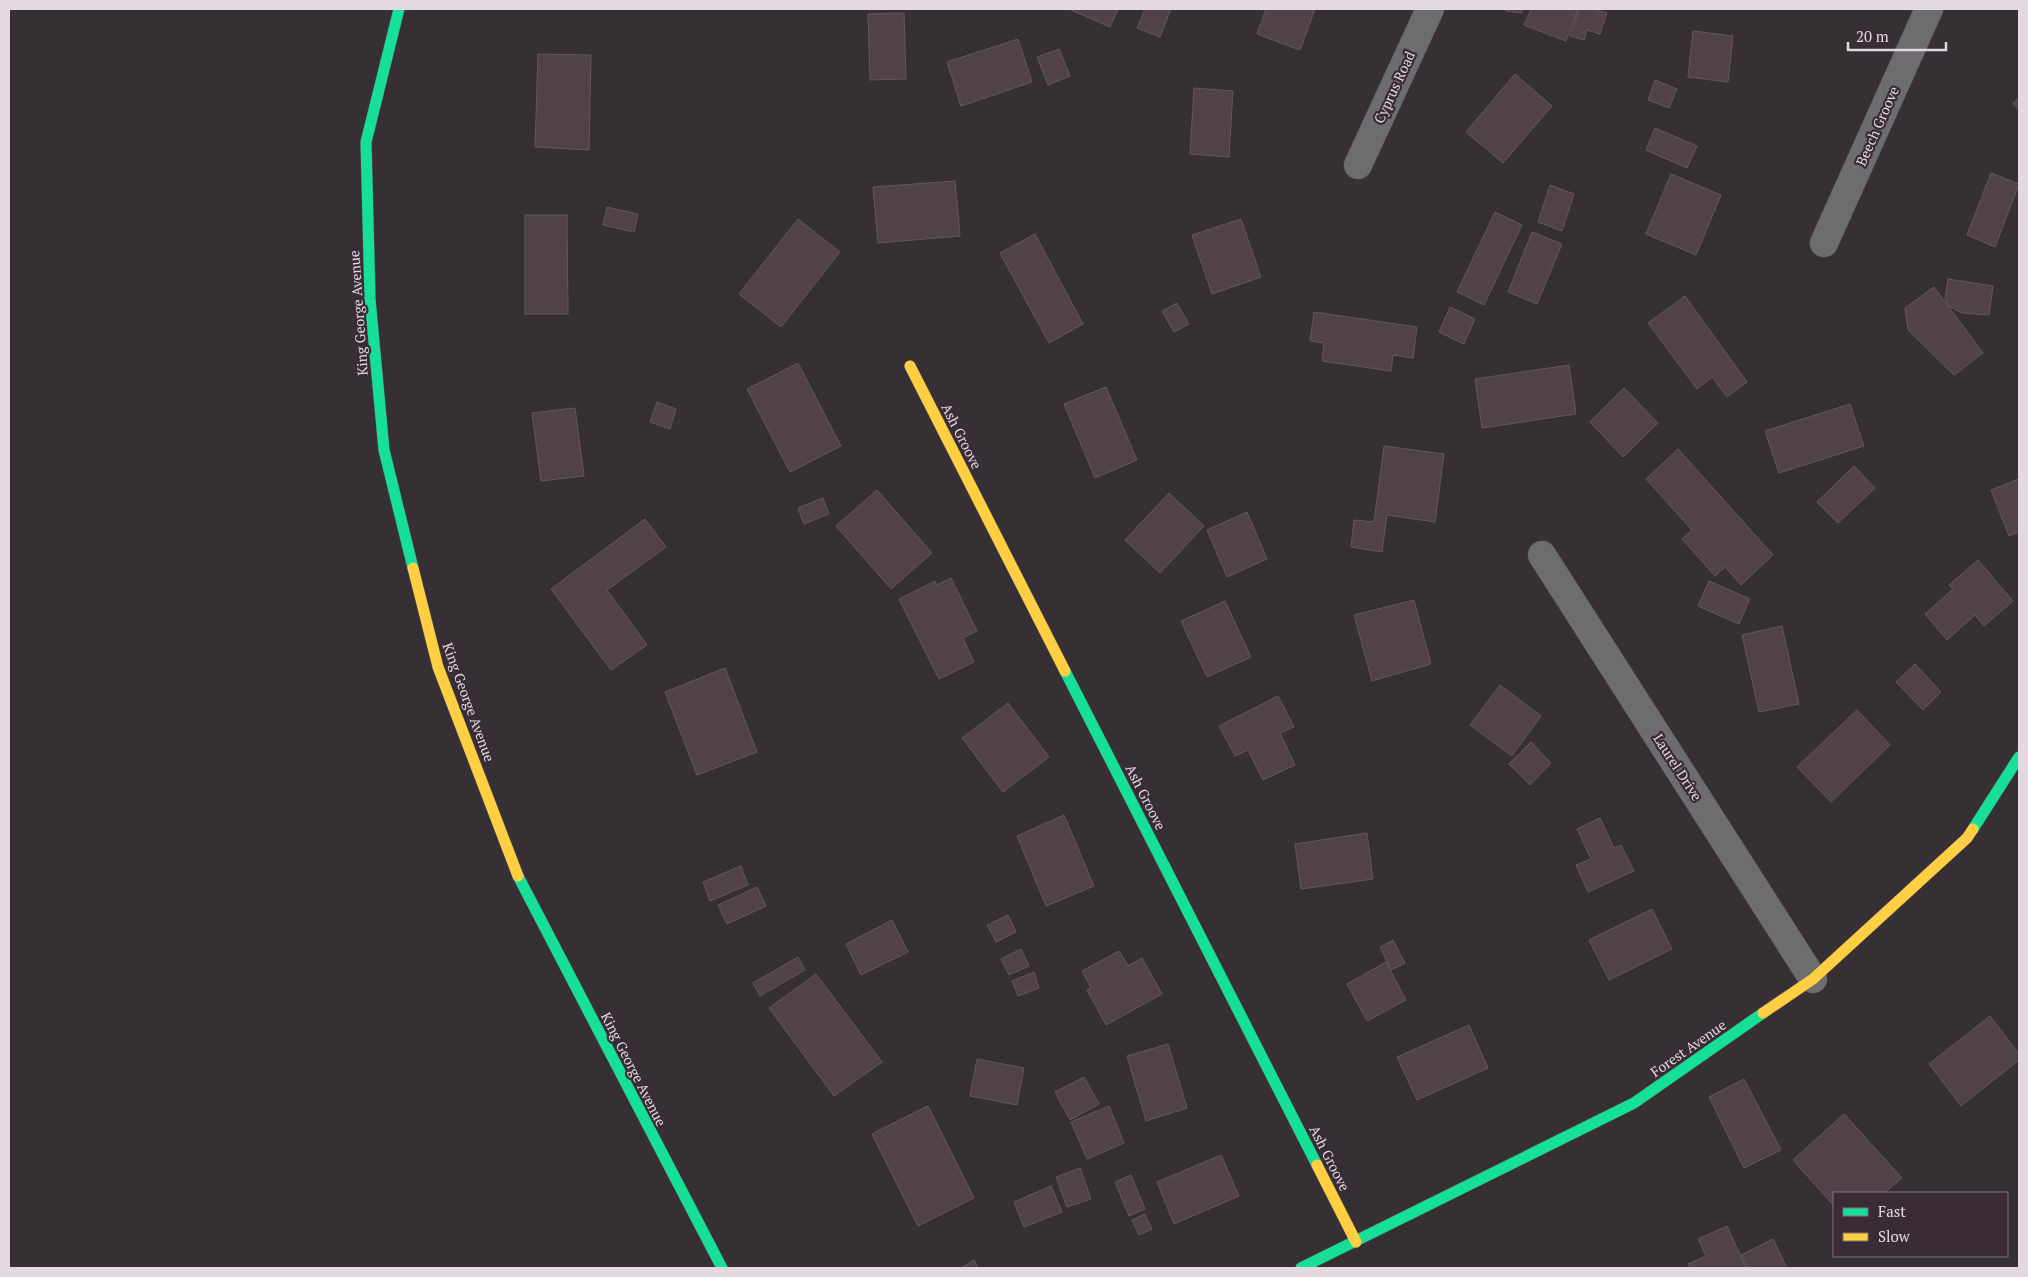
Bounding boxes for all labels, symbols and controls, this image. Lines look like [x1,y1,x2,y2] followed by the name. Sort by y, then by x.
[1848,20,1946,52] scale bar
[1856,26,1889,46] text: 20 m
[1369,48,1419,126] street label: Cyprus Road
[1851,83,1903,169] street label: Beech Groove
[344,250,372,376] street label: King George Avenue
[937,400,987,472] street label: Ash Groove
[439,640,499,764] street label: King George Avenue
[1649,730,1707,804] street label: Laurel Drive
[1121,761,1171,833] street label: Ash Groove
[597,1009,671,1129] street label: King George Avenue
[1647,1015,1729,1081] street label: Forest Avenue
[1305,1122,1355,1194] street label: Ash Groove
[1833,1192,2008,1257] legend
[1878,1201,1906,1221] text: Fast
[1878,1226,1911,1246] text: Slow

